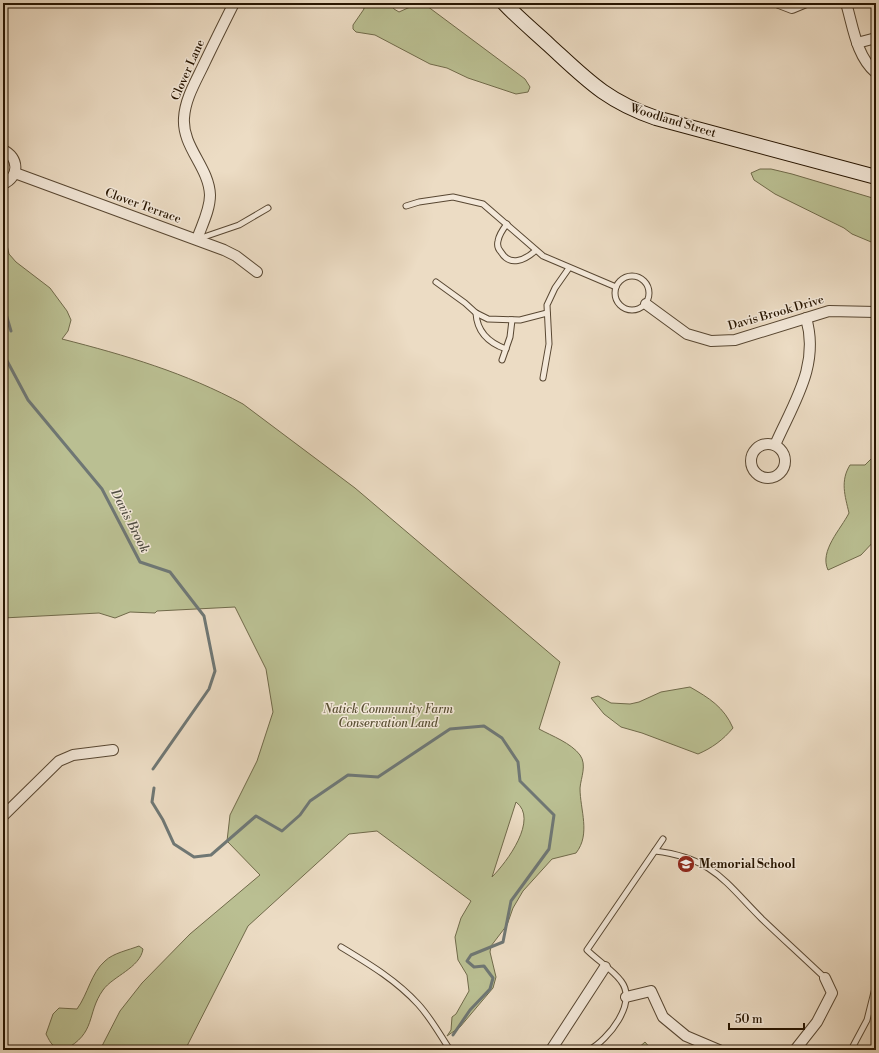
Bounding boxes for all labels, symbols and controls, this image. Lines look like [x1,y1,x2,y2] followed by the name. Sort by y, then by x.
[168,37,208,103] street label: Clover Lane
[627,101,718,141] street label: Woodland Street
[103,185,183,227] street label: Clover Terrace
[726,292,826,334] street label: Davis Brook Drive
[107,485,153,556] water label: Davis Brook
[322,702,453,731] park label: Natick Community Farm Conservation Land
[676,854,696,874] school or university icon: Memorial School
[699,857,796,872] place label: Memorial School
[729,1005,804,1031] scale bar
[735,1012,763,1027] text: 50 m

